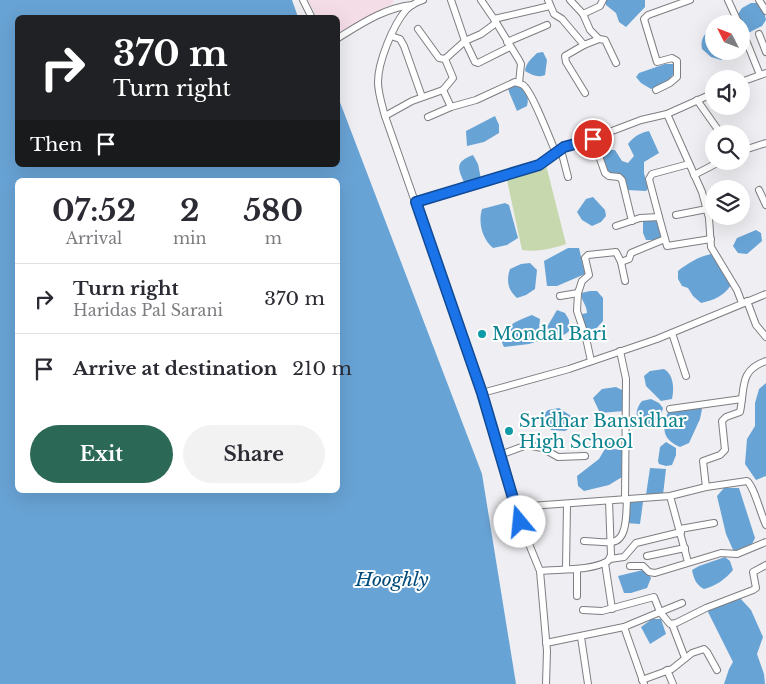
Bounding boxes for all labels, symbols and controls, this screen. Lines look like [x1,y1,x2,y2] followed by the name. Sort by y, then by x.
[705,15,750,60] north arrow
[705,15,750,225] map controls
[113,32,228,75] text: 370 m
[30,35,95,100] icon: right
[705,70,750,115] button: sound
[113,75,231,102] text: Turn right
[572,118,614,160] pin
[579,125,607,153] icon: arrive
[705,125,750,170] button: search
[92,130,120,158] icon: arrive
[30,133,82,156] text: Then
[705,180,750,225] button: layers
[52,192,136,229] text: 07:52
[180,192,200,229] text: 2
[244,192,303,229] text: 580
[66,228,122,248] text: Arrival
[173,228,207,248] text: min
[265,228,282,248] text: m
[73,277,179,300] text: Turn right
[30,285,58,313] icon: right
[264,287,325,310] text: 370 m
[73,300,223,320] text: Haridas Pal Sarani
[492,323,607,345] place label: Mondal Bari
[476,328,488,340] marker: Mondal Bari
[30,355,58,383] icon: arrive
[73,357,277,380] text: Arrive at destination
[292,357,352,380] text: 210 m
[519,410,687,453] place label: Sridhar Bansidhar High School
[30,425,173,483] button: Exit
[183,425,325,483] button: Share
[503,425,515,437] marker: Sridhar Bansidhar High School
[493,495,545,547] position arrow
[354,568,429,591] water label: Hooghly

